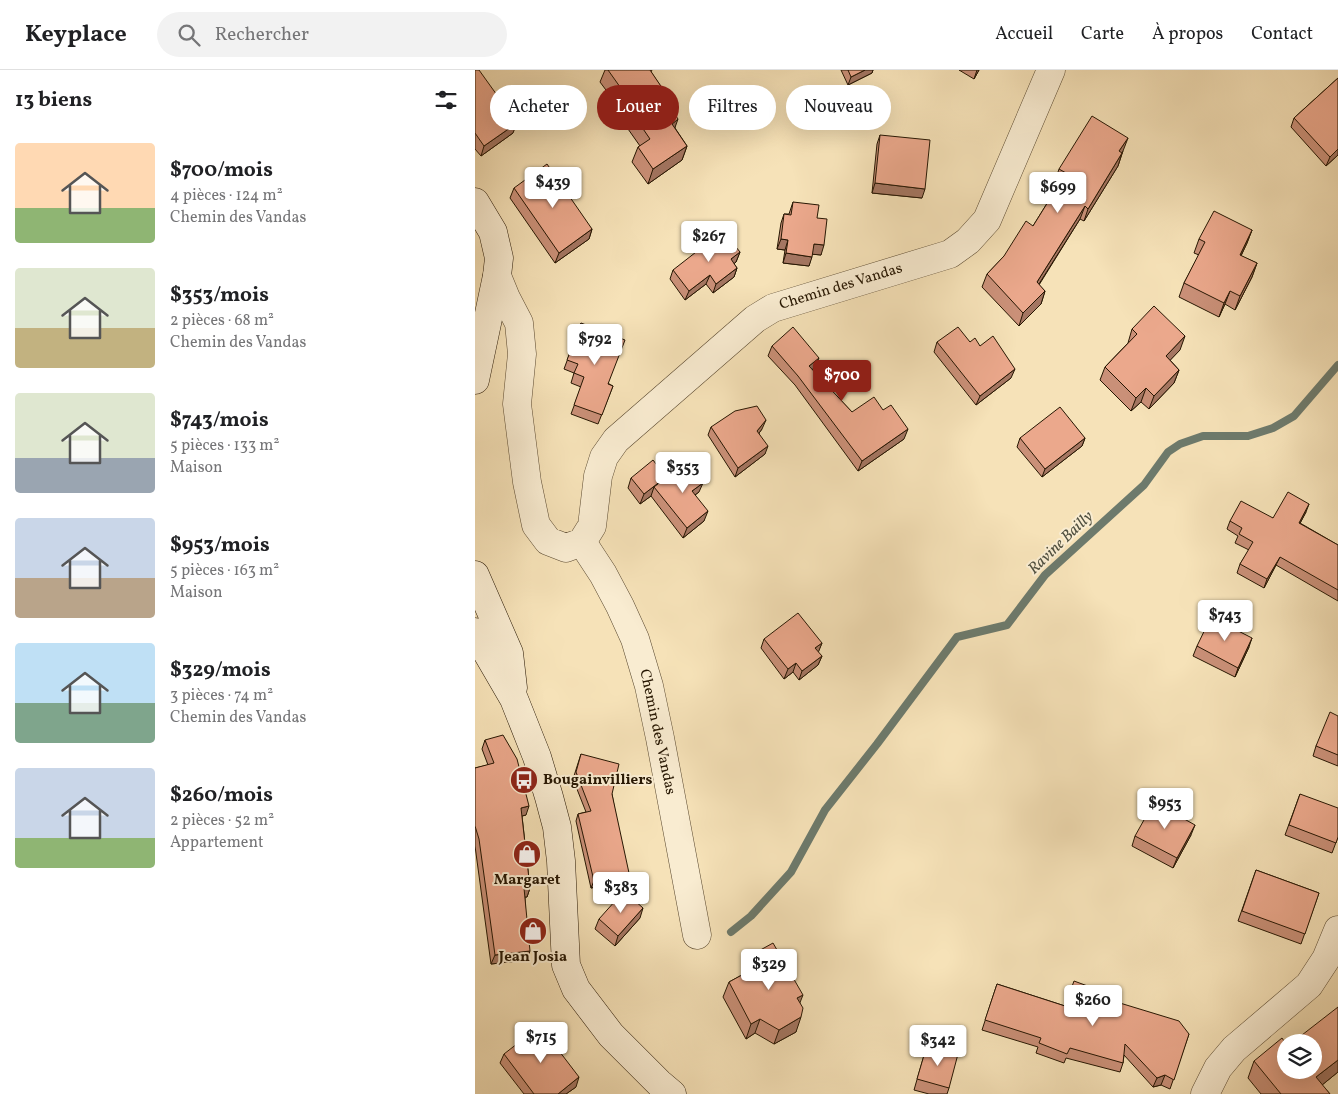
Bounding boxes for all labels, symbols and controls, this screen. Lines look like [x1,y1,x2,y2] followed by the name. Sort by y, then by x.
[157,12,507,57] search box
[25,18,127,52] text: Keyplace
[175,21,203,49] icon: search
[215,22,309,48] text: Rechercher
[995,22,1053,47] text: Accueil
[1081,22,1124,47] text: Carte
[1152,22,1223,47] text: À propos
[1251,22,1313,47] text: Contact
[490,85,587,130] chip: Acheter
[597,85,679,130] chip: Louer
[689,85,776,130] chip: Filtres
[786,85,891,130] chip: Nouveau
[15,86,92,115] text: 13 biens
[432,86,460,114] icon: filters
[170,156,273,185] text: $700/mois
[55,163,115,223] icon: home
[523,166,583,209] pin: $439
[536,172,570,194] text: $439
[1028,172,1088,214] pin: $699
[1040,177,1076,199] text: $699
[170,185,283,207] text: 4 pièces · 124 m²
[170,207,306,229] text: Chemin des Vandas
[679,220,739,263] pin: $267
[692,226,726,248] text: $267
[777,258,905,316] street label: Chemin des Vandas
[170,281,269,310] text: $353/mois
[55,288,115,348] icon: home
[170,310,274,332] text: 2 pièces · 68 m²
[565,324,625,366] pin: $792
[578,329,612,351] text: $792
[170,332,306,354] text: Chemin des Vandas
[812,360,872,402] pin: $700
[824,365,860,387] text: $700
[170,406,269,435] text: $743/mois
[55,413,115,473] icon: home
[170,435,279,457] text: 5 pièces · 133 m²
[653,452,713,494] pin: $353
[170,457,223,479] text: Maison
[667,457,699,479] text: $353
[1024,506,1098,580] water label: Ravine Bailly
[170,531,270,560] text: $953/mois
[55,538,115,598] icon: home
[170,560,279,582] text: 5 pièces · 163 m²
[170,582,223,604] text: Maison
[1195,600,1255,642] pin: $743
[1209,605,1241,627] text: $743
[170,656,271,685] text: $329/mois
[55,663,115,723] icon: home
[633,667,681,797] street label: Chemin des Vandas
[170,685,273,707] text: 3 pièces · 74 m²
[170,707,306,729] text: Chemin des Vandas
[509,765,539,795] bus stop icon: Bougainvilliers
[543,770,652,791] place label: Bougainvilliers
[170,781,273,810] text: $260/mois
[55,788,115,848] icon: home
[1135,788,1195,830] pin: $953
[1148,793,1182,815] text: $953
[170,810,274,832] text: 2 pièces · 52 m²
[170,832,264,854] text: Appartement
[512,839,542,869] shop icon: Margaret
[494,870,561,891] place label: Margaret
[591,872,651,914] pin: $383
[604,877,638,899] text: $383
[518,916,548,946] shop icon: Jean Josia
[498,947,567,968] place label: Jean Josia
[739,948,799,991] pin: $329
[752,954,786,976] text: $329
[1063,984,1123,1027] pin: $260
[1075,990,1111,1012] text: $260
[511,1022,571,1064] pin: $715
[908,1024,968,1067] pin: $342
[526,1027,556,1049] text: $715
[920,1030,956,1052] text: $342
[1277,1034,1322,1079] map controls
[1277,1034,1322,1079] button: layers

